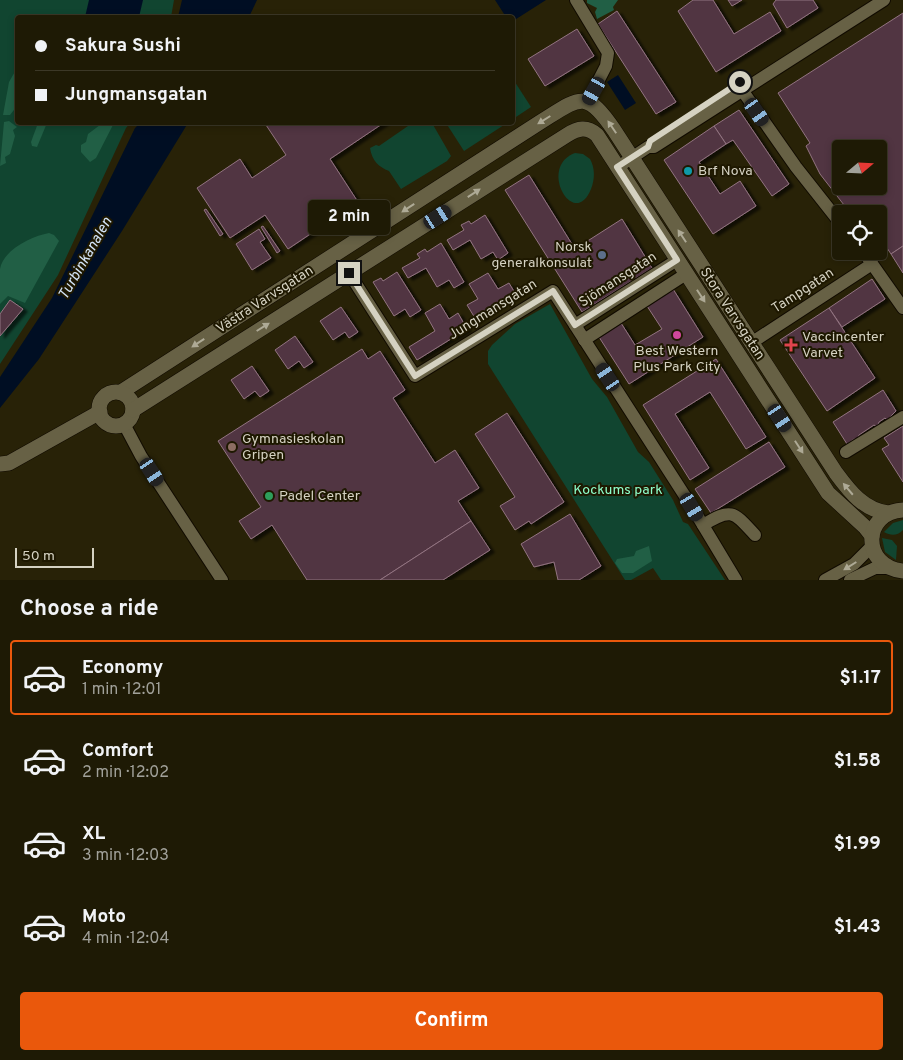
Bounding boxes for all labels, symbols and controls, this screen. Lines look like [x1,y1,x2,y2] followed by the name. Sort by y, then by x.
[65,34,181,58] text: Sakura Sushi
[729,71,751,93] route start
[580,74,607,108] car
[65,83,208,107] text: Jungmansgatan
[742,95,771,129] car
[538,115,551,124] one-way arrow
[607,120,617,134] one-way arrow
[832,140,888,195] north arrow
[832,140,887,260] map controls
[698,163,753,180] place label: Brf Nova
[682,165,694,177] marker: Brf Nova
[467,189,481,198] one-way arrow
[308,200,390,236] callout: 2 min
[401,203,414,212] one-way arrow
[421,203,454,231] car
[832,205,887,260] button: locate
[328,207,370,227] text: 2 min
[55,214,117,304] water label: Turbinkanalen
[677,230,686,243] one-way arrow
[491,239,592,272] place label: Norsk generalkonsulat
[576,249,660,311] street label: Sjömansgatan
[596,249,608,261] marker: Norsk generalkonsulat
[213,262,317,338] street label: Västra Varvsgatan
[338,262,360,284] route end
[696,265,768,363] street label: Stora Varvsgatan
[769,265,837,317] street label: Tampgatan
[446,276,540,344] street label: Jungmansgatan
[696,290,705,303] one-way arrow
[256,323,270,332] one-way arrow
[671,329,683,341] marker: Best Western Plus Park City
[802,329,885,362] place label: Vaccincenter Varvet
[784,338,798,352] marker: Vaccincenter Varvet
[191,339,204,348] one-way arrow
[633,343,721,376] place label: Best Western Plus Park City
[593,360,622,394] car
[765,401,794,435] car
[242,431,344,464] place label: Gymnasieskolan Gripen
[794,440,804,454] one-way arrow
[226,441,238,453] marker: Gymnasieskolan Gripen
[137,455,166,489] car
[573,482,663,499] park label: Kockums park
[842,483,853,496] one-way arrow
[279,488,361,505] place label: Padel Center
[263,490,275,502] marker: Padel Center
[677,490,706,524] car
[15,545,94,568] scale bar
[22,548,55,565] text: 50 m
[844,561,857,570] one-way arrow
[20,596,158,623] text: Choose a ride
[22,655,67,700] icon: car
[82,656,163,680] text: Economy
[839,666,881,690] text: $1.17
[82,680,161,700] text: 1 min · 12:01
[22,738,67,783] icon: car
[82,739,154,763] text: Comfort
[834,749,881,773] text: $1.58
[82,763,169,783] text: 2 min · 12:02
[22,821,67,866] icon: car
[82,822,105,846] text: XL
[834,832,881,856] text: $1.99
[82,846,169,866] text: 3 min · 12:03
[22,904,67,949] icon: car
[82,905,126,929] text: Moto
[834,915,881,939] text: $1.43
[82,929,169,949] text: 4 min · 12:04
[20,992,883,1050] button: Confirm

